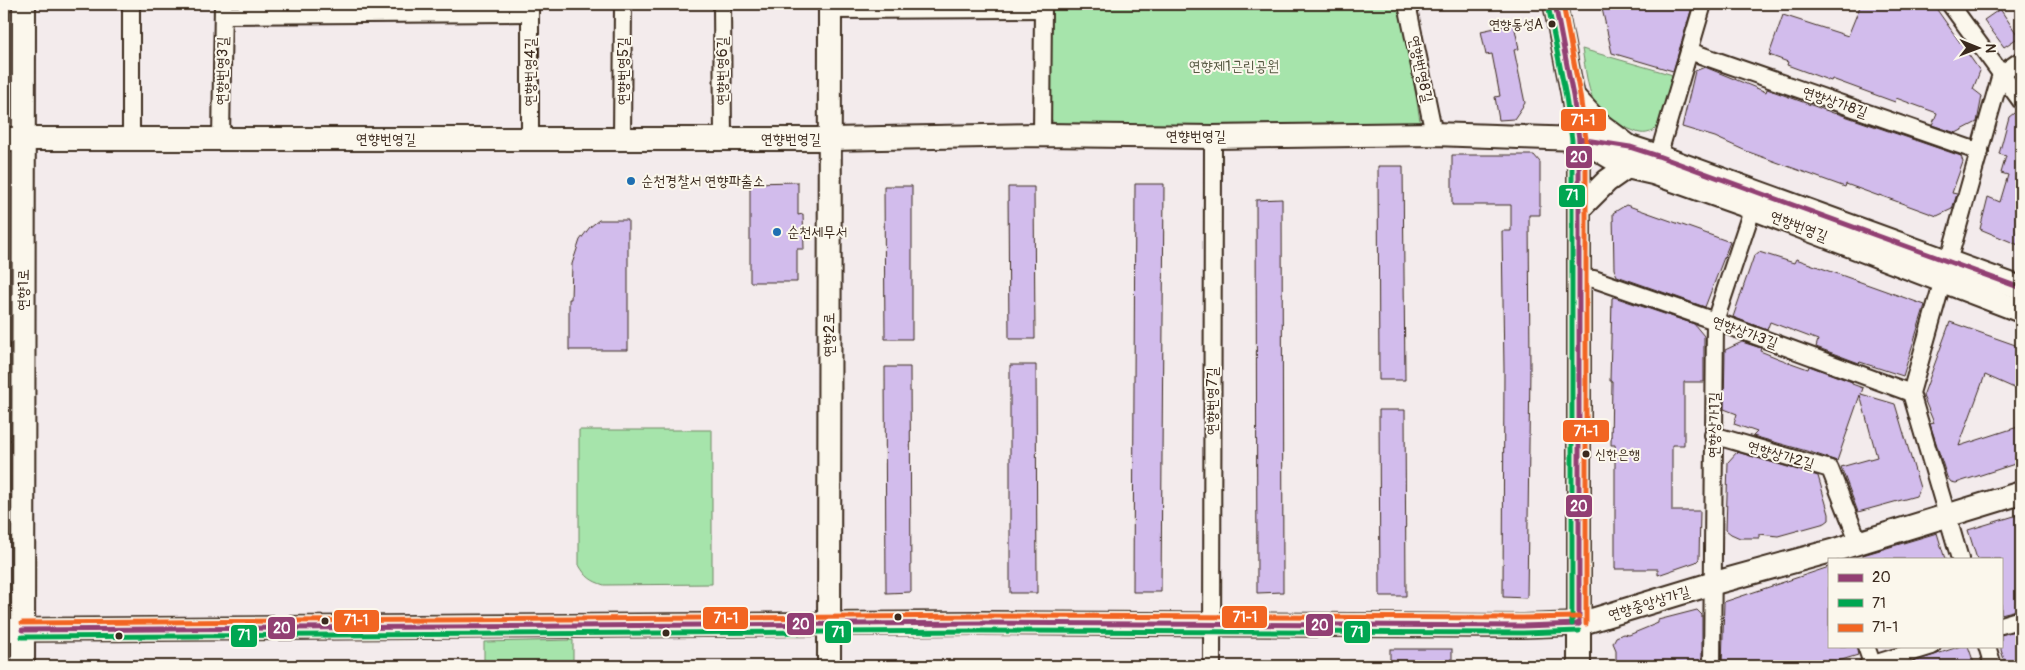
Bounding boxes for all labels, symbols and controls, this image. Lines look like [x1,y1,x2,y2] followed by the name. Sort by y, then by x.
[1489,16,1543,33] place label: 연향동성A
[1547,19,1557,29] marker: 연향동성A
[1952,22,2002,72] north arrow
[1404,34,1437,104] street label: 연향번영8길
[212,36,233,106] street label: 연향번영3길
[713,36,732,106] street label: 연향번영6길
[521,37,540,107] street label: 연향번영4길
[614,37,633,105] street label: 연향번영5길
[1982,43,1999,53] text: N
[1189,57,1279,76] park label: 연향제1근린공원
[1800,82,1870,123] street label: 연향상가8길
[1560,108,1607,132] line badge: 71-1
[1571,112,1595,129] text: 71-1
[1166,127,1226,146] street label: 연향번영길
[356,130,416,149] street label: 연향번영길
[761,130,821,149] street label: 연향번영길
[1565,145,1593,169] line badge: 20
[1570,149,1588,166] text: 20
[641,172,765,191] place label: 순천경찰서 연향파출소
[625,175,637,187] marker: 순천경찰서 연향파출소
[1558,184,1586,208] line badge: 71
[1566,187,1578,204] text: 71
[1767,207,1830,246] street label: 연향번영길
[787,223,847,242] place label: 순천세무서
[771,226,783,238] marker: 순천세무서
[14,269,33,311] street label: 연향1로
[1709,312,1780,353] street label: 연향상가3길
[820,313,839,357] street label: 연향2로
[1203,367,1222,435] street label: 연향번영7길
[1704,392,1725,458] street label: 연향상가1길
[1562,419,1610,443] line badge: 71-1
[1574,423,1598,440] text: 71-1
[1745,437,1817,474] street label: 연향상가2길
[1595,446,1640,463] place label: 신한은행
[1581,449,1591,459] marker: 신한은행
[1565,494,1593,518] line badge: 20
[1570,498,1588,515] text: 20
[1828,558,2002,648] legend
[1872,568,1891,587] text: 20
[1606,582,1692,625] street label: 연향중앙상가길
[1872,594,1886,613] text: 71
[1221,605,1268,629] line badge: 71-1
[702,606,749,630] line badge: 71-1
[333,609,380,633] line badge: 71-1
[1233,609,1257,626] text: 71-1
[714,610,738,627] text: 71-1
[344,612,368,629] text: 71-1
[786,612,815,636] line badge: 20
[893,612,903,622] unlabelled marker
[1305,613,1334,637] line badge: 20
[267,616,296,640] line badge: 20
[320,616,330,626] unlabelled marker
[792,616,810,633] text: 20
[1311,617,1329,634] text: 20
[1872,618,1898,637] text: 71-1
[273,620,291,637] text: 20
[824,620,852,644] line badge: 71
[1343,620,1371,644] line badge: 71
[230,624,258,648] line badge: 71
[832,624,844,641] text: 71
[1351,624,1363,641] text: 71
[238,627,250,644] text: 71
[661,628,671,638] unlabelled marker
[114,631,124,641] unlabelled marker

